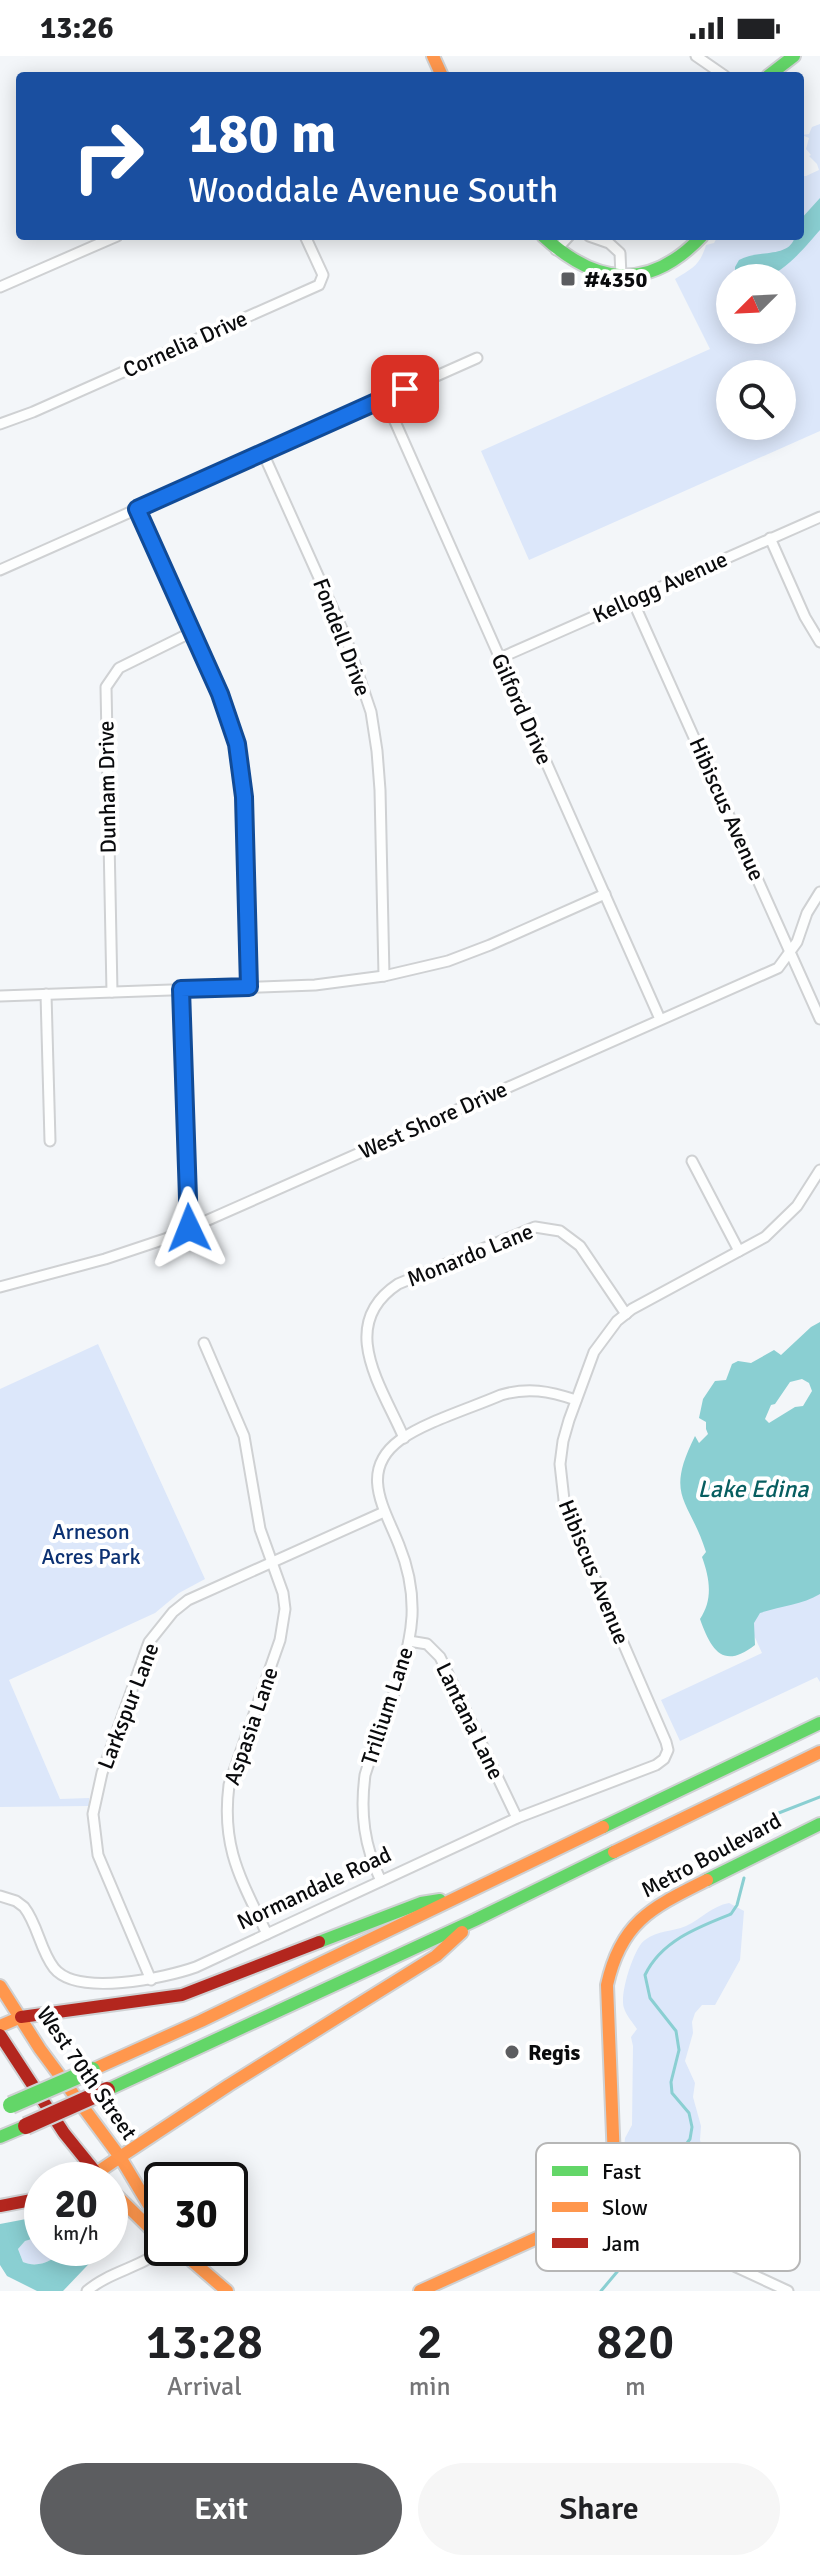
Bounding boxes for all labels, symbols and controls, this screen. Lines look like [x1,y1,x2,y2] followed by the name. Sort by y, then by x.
[40,10,114,47] text: 13:26
[188,99,336,168] text: 180 m
[56,104,160,208] icon: right
[188,168,558,213] text: Wooddale Avenue South
[716,264,796,344] north arrow
[716,264,796,440] map controls
[584,266,647,293] place label: #4350
[559,270,577,288] marker: #4350
[119,305,251,383] street label: Cornelia Drive
[371,355,439,423] pin
[716,360,796,440] button: search
[383,367,427,411] icon: arrive
[588,545,732,629] street label: Kellogg Avenue
[307,574,377,700] street label: Fondell Drive
[486,649,558,769] street label: Gilford Drive
[92,720,122,854] street label: Dunham Drive
[683,733,771,885] street label: Hibiscus Avenue
[355,1075,511,1165] street label: West Shore Drive
[147,1186,231,1270] position arrow
[403,1217,537,1293] street label: Monardo Lane
[697,1474,809,1504] water label: Lake Edina
[553,1496,635,1648] street label: Hibiscus Avenue
[41,1518,141,1570] park label: Arneson Acres Park
[92,1639,164,1773] street label: Larkspur Lane
[355,1644,419,1768] street label: Trillium Lane
[430,1658,510,1784] street label: Lantana Lane
[218,1663,284,1789] street label: Aspasia Lane
[636,1807,786,1903] street label: Metro Boulevard
[233,1840,395,1936] street label: Normandale Road
[31,2001,143,2145] street label: West 70th Street
[528,2039,580,2066] place label: Regis
[503,2043,521,2061] marker: Regis
[536,2143,800,2271] legend
[602,2158,642,2185] text: Fast
[144,2162,248,2266] speed limit sign: 30
[54,2179,98,2229] text: 20
[602,2194,648,2221] text: Slow
[53,2221,99,2246] text: km/h
[602,2230,640,2257] text: Jam
[146,2313,263,2372] text: 13:28
[417,2313,443,2372] text: 2
[596,2313,674,2372] text: 820
[167,2371,242,2403] text: Arrival
[409,2371,451,2403] text: min
[625,2371,646,2403] text: m
[40,2463,402,2555] button: Exit
[418,2463,780,2555] button: Share

